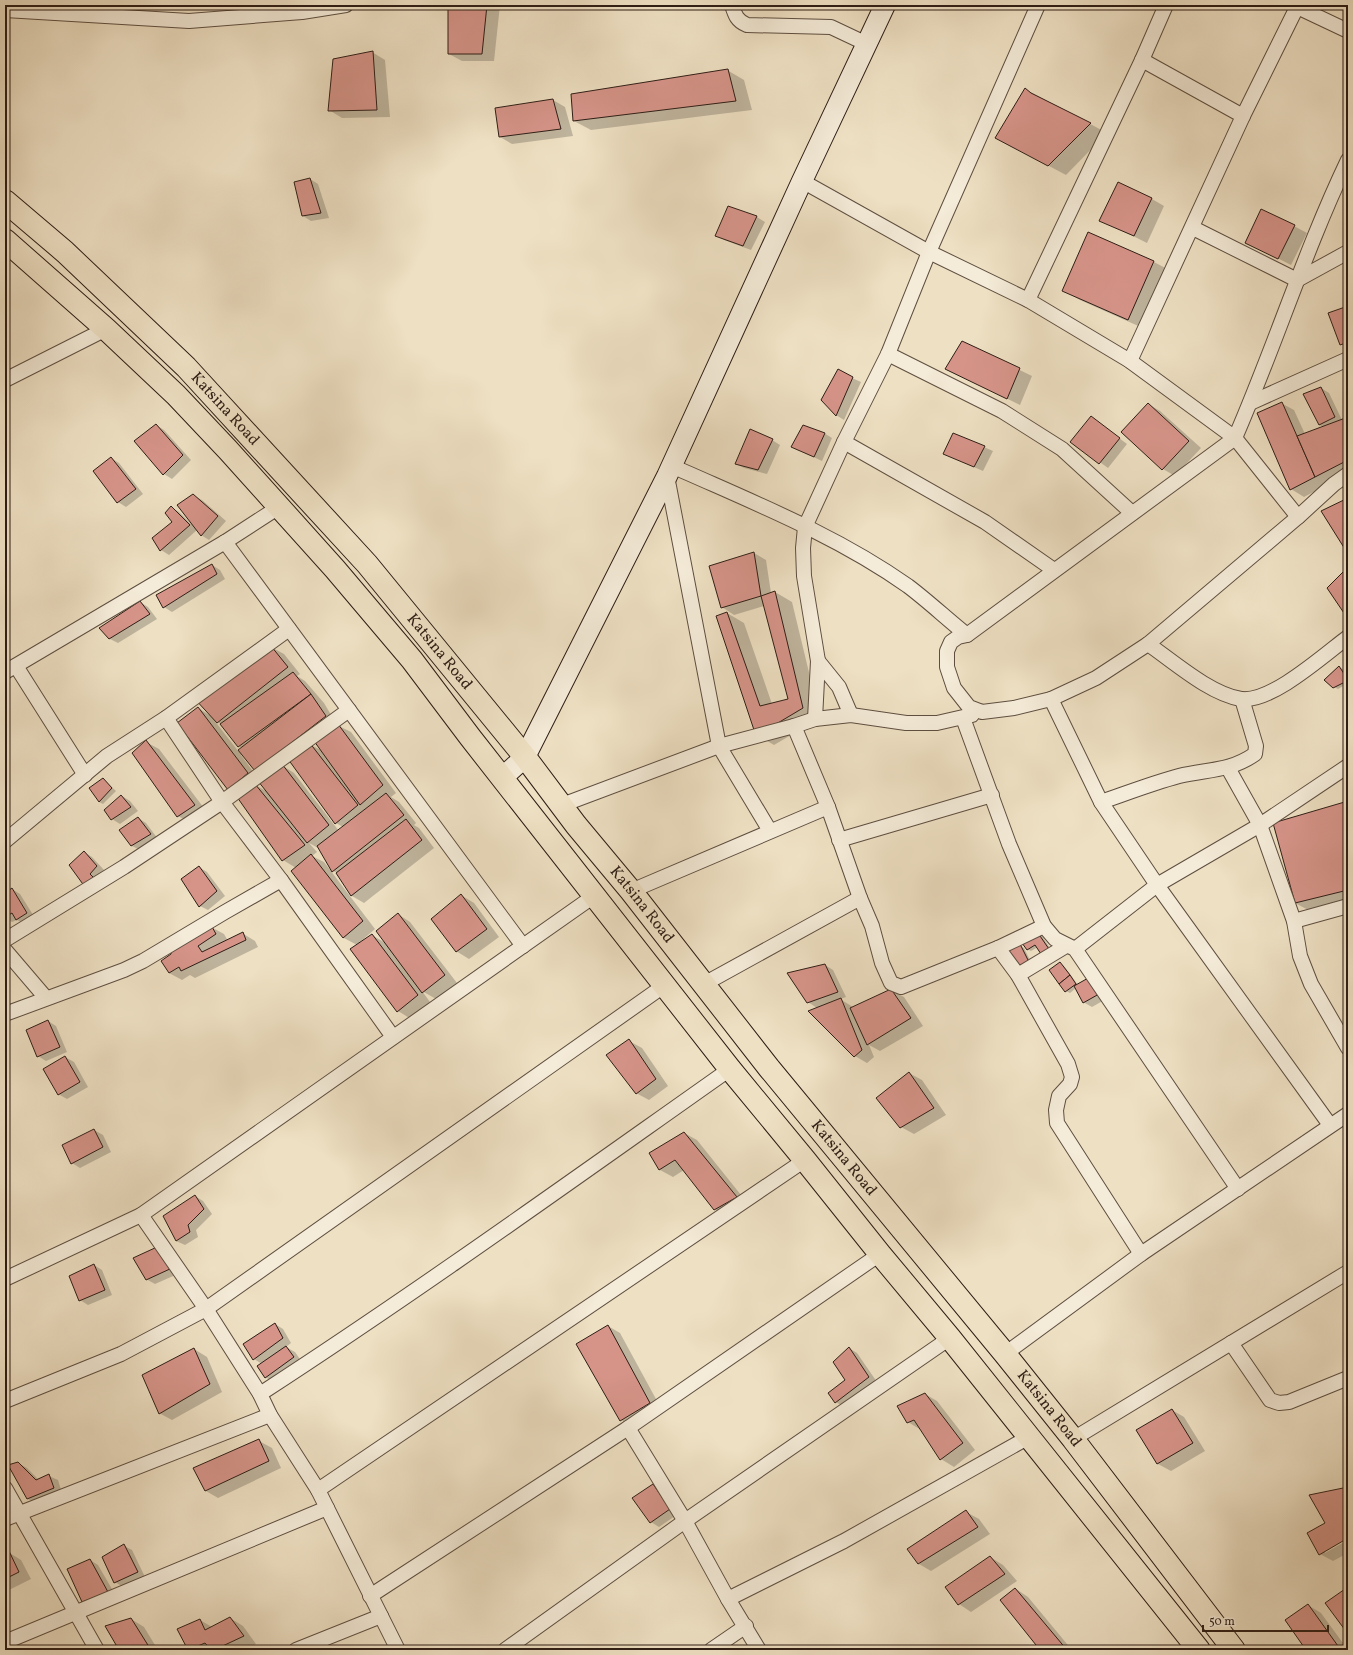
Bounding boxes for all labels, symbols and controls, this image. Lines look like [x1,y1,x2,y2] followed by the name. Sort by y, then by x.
[185,368,264,451] street label: Katsina Road
[401,609,477,695] street label: Katsina Road
[604,862,679,948] street label: Katsina Road
[805,1115,881,1201] street label: Katsina Road
[1011,1366,1086,1452] street label: Katsina Road
[1203,1607,1328,1633] scale bar
[1209,1614,1235,1630] text: 50 m

